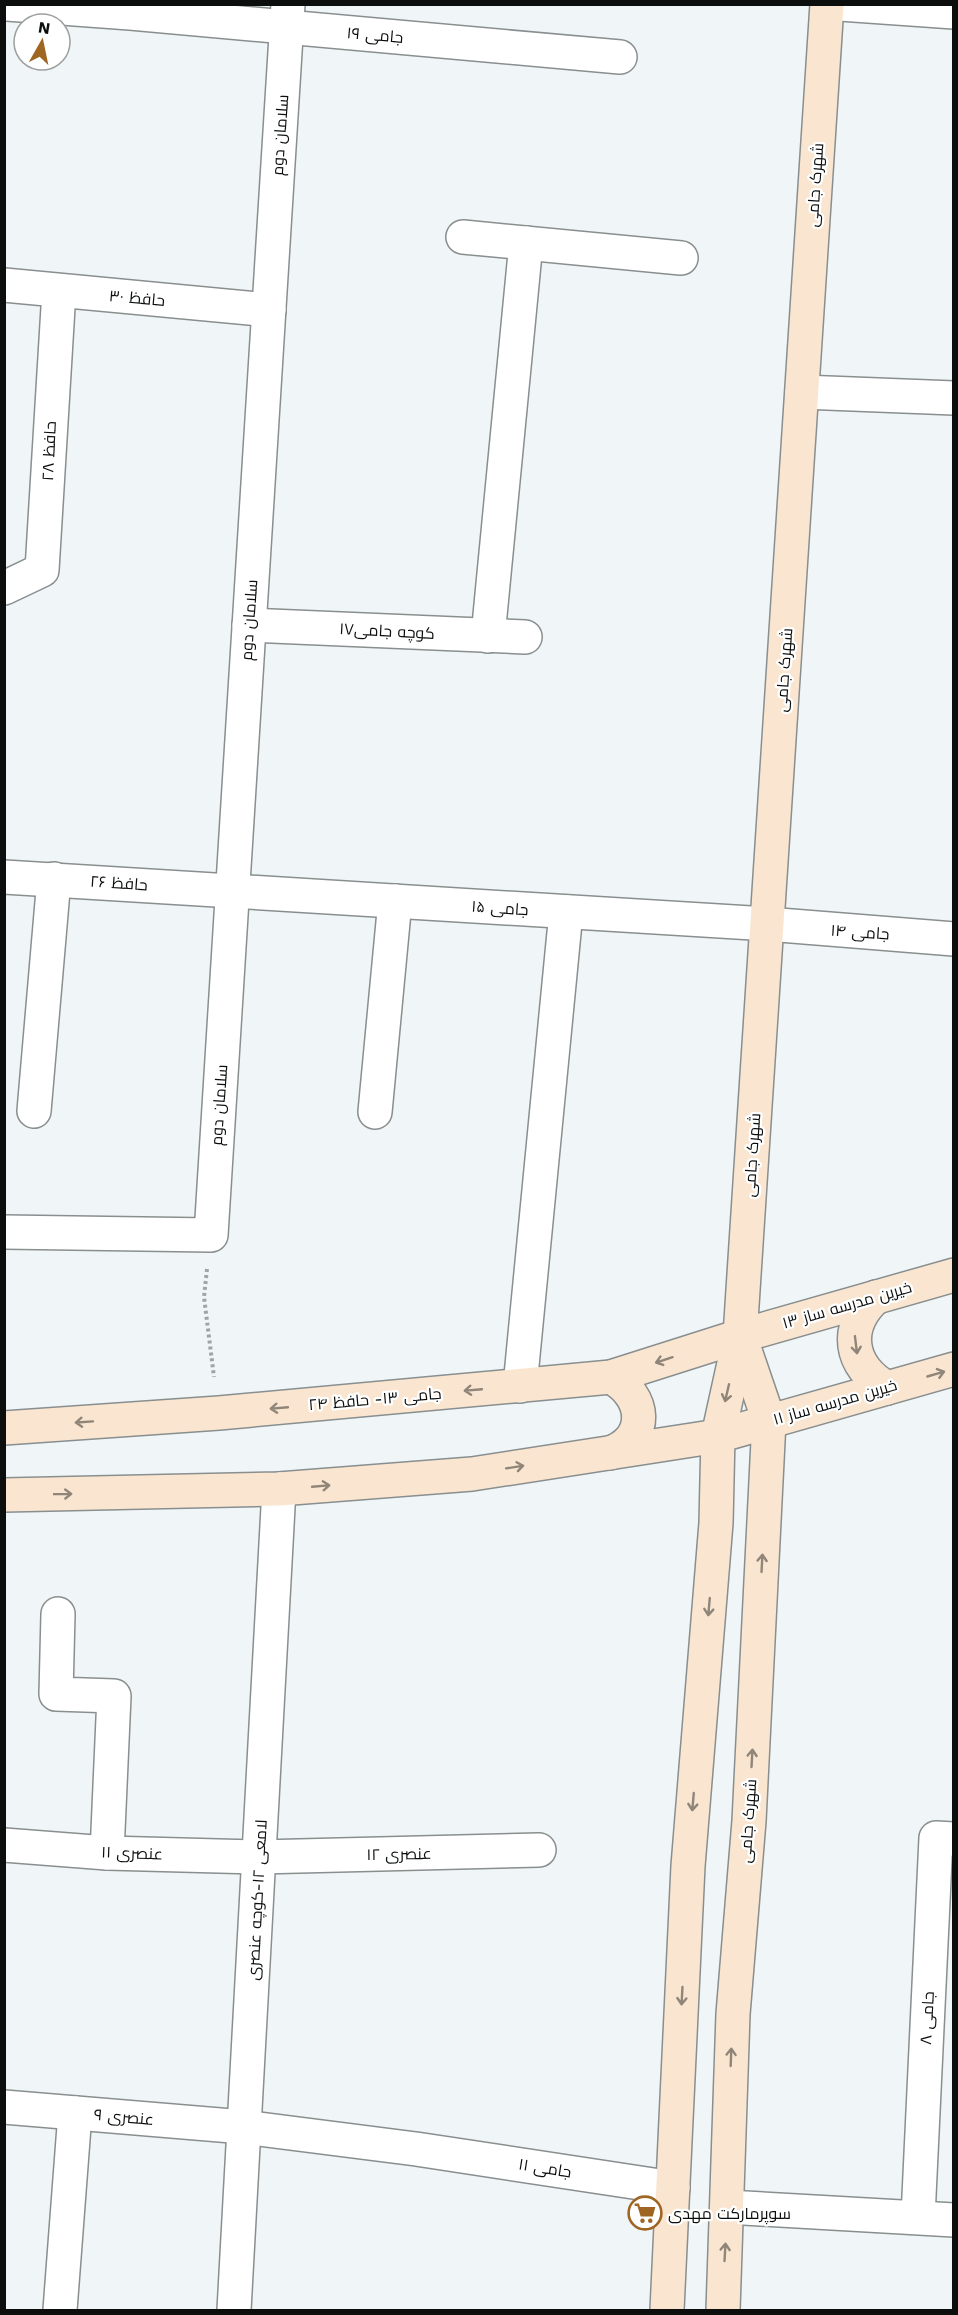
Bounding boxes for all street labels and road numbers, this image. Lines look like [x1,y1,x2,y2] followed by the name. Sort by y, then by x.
[346,23,404,48] street label: ۱۹ جامی
[268,94,294,176] street label: سلامان دوم
[803,142,828,228] street label: شهرک جامی
[108,286,166,310] street label: ۳۰ حافظ
[38,421,60,481] street label: حافظ ۲۸
[237,579,263,661] street label: سلامان دوم
[339,619,435,645] street label: کوچه جامی۱۷
[772,627,797,713] street label: شهرک جامی
[90,872,148,894] street label: حافظ ۲۶
[471,897,529,920] street label: ۱۵ جامی
[830,920,890,945] street label: ۱۴ جامی
[207,1064,233,1146] street label: سلامان دوم
[740,1112,765,1198] street label: شهرک جامی
[780,1277,914,1334] street label: ۱۳ خیرین مدرسه ساز
[771,1375,899,1430] street label: ۱۱ خیرین مدرسه ساز
[308,1384,442,1415] street label: جامی ۱۳- حافظ ۲۴
[736,1778,761,1864] street label: شهرک جامی
[243,1819,273,1981] street label: لامعی ۱۲-کوچه عنصری
[101,1842,163,1865] street label: ۱۱ عنصری
[366,1844,432,1865] street label: ۱۲ عنصری
[916,1991,939,2045] street label: ۸ جامی
[93,2105,155,2130] street label: ۹ عنصری
[517,2154,573,2183] street label: ۱۱ جامی

